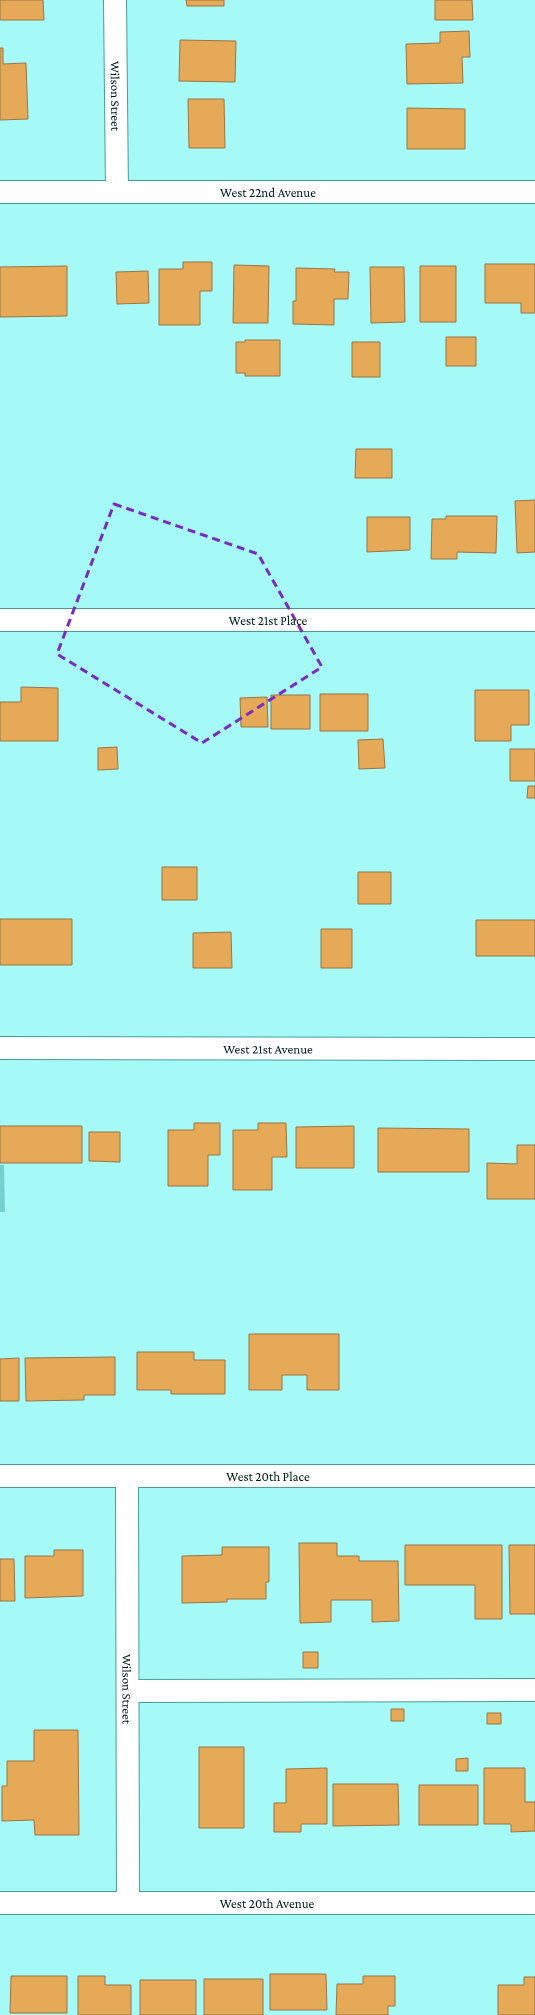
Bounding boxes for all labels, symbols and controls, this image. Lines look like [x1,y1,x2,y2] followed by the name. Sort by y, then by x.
[108,61,123,132] street label: Wilson Street
[220,185,316,200] street label: West 22nd Avenue
[229,613,307,628] street label: West 21st Place
[223,1041,313,1057] street label: West 21st Avenue
[226,1469,310,1484] street label: West 20th Place
[119,1654,135,1725] street label: Wilson Street
[220,1896,315,1911] street label: West 20th Avenue

